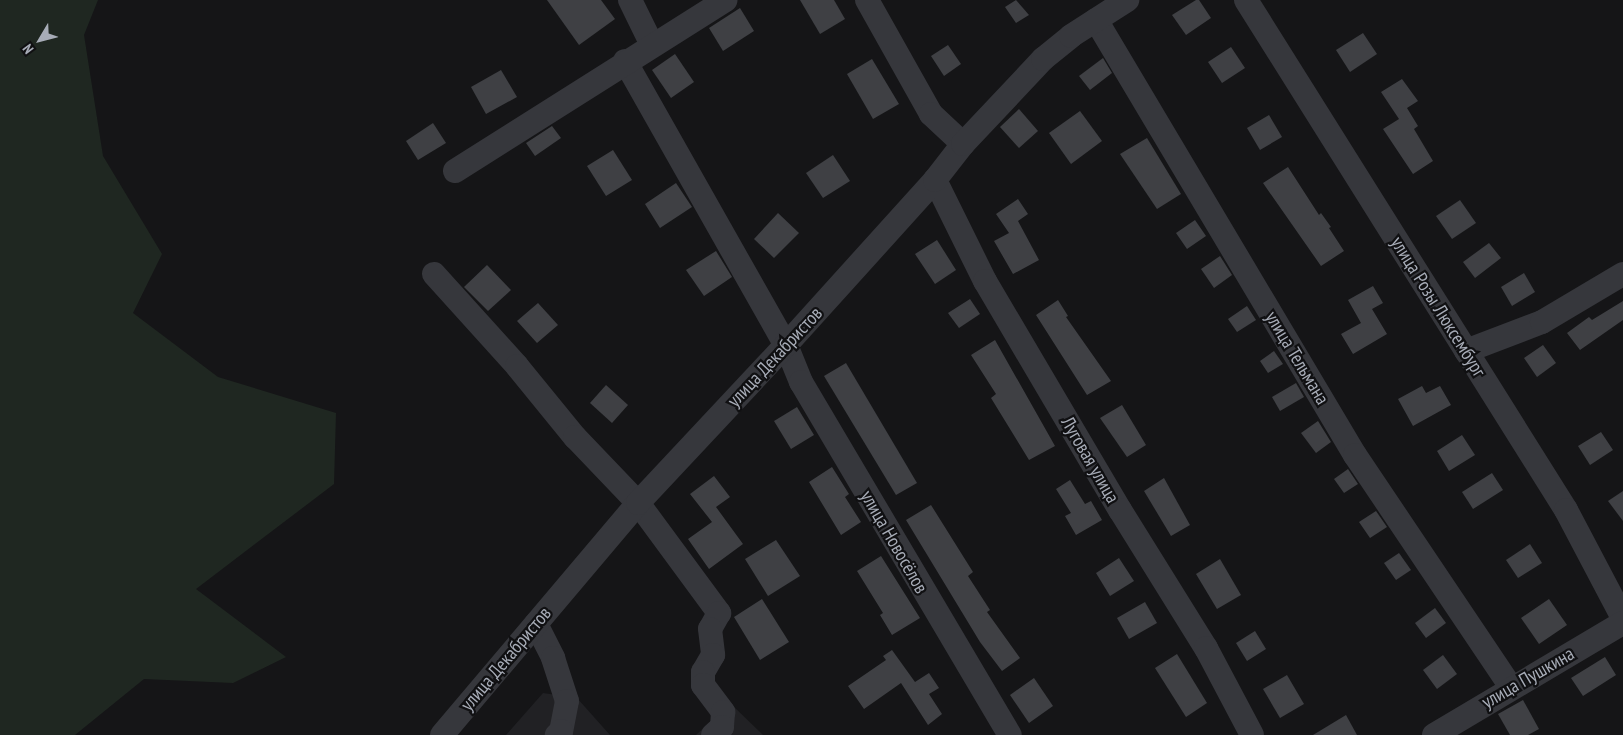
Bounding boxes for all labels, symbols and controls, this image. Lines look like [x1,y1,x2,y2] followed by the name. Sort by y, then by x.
[15,15,65,65] north arrow
[19,41,37,57] text: N
[1386,233,1490,381] street label: улица Розы Люксембург
[723,302,827,412] street label: улица Декабристов
[1260,307,1334,409] street label: улица Тельмана
[1056,413,1124,507] street label: Луговая улица
[855,487,933,597] street label: улица Новосёлов
[456,602,556,716] street label: улица Декабристов
[1478,642,1578,714] street label: улица Пушкина

